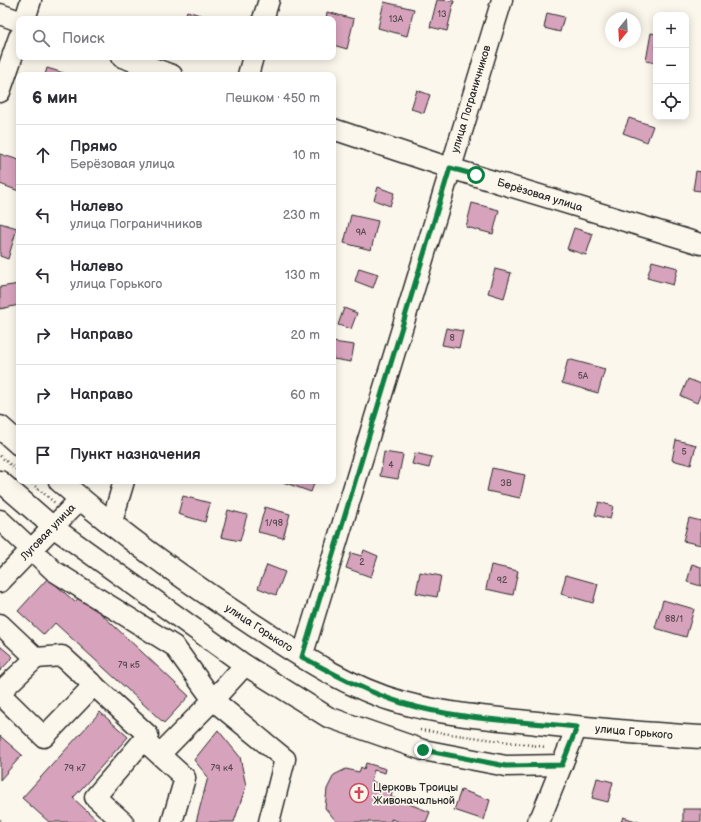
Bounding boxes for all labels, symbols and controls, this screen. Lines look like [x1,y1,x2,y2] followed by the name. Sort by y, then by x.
[437,9,447,20] house number: 13
[605,12,641,48] north arrow
[653,12,689,120] map controls
[653,12,689,48] button: +
[389,14,404,25] house number: 13А
[16,16,336,60] search box
[30,27,52,49] icon: search
[62,29,105,48] text: Поиск
[448,43,494,154] street label: улица Пограничников
[653,48,689,84] button: −
[653,84,689,120] button: locate
[32,88,78,108] text: 6 мин
[225,90,320,106] text: Пешком · 450 m
[70,137,117,156] text: Прямо
[32,144,54,166] icon: ahead
[293,147,320,163] text: 10 m
[70,156,175,172] text: Берёзовая улица
[467,166,485,184] route start
[496,176,585,214] street label: Берёзовая улица
[70,197,123,216] text: Налево
[32,204,54,226] icon: left
[283,207,320,223] text: 230 m
[70,216,202,232] text: улица Пограничников
[356,227,367,238] house number: 9А
[70,257,123,276] text: Налево
[32,264,54,286] icon: left
[285,267,320,283] text: 130 m
[70,276,162,292] text: улица Горького
[32,324,54,346] icon: right
[70,325,133,344] text: Направо
[290,327,320,343] text: 20 m
[449,333,455,344] house number: 8
[578,371,589,382] house number: 5А
[32,384,54,406] icon: right
[70,385,133,404] text: Направо
[290,387,320,403] text: 60 m
[32,444,54,466] icon: arrive
[70,445,201,464] text: Пункт назначения
[681,447,687,458] house number: 5
[388,460,394,471] house number: 4
[500,478,512,489] house number: 3В
[17,501,79,564] street label: Луговая улица
[265,518,283,529] house number: 1/98
[359,557,365,568] house number: 2
[497,575,508,586] house number: 92
[223,601,295,655] street label: улица Горького
[665,614,683,625] house number: 88/1
[118,660,140,671] house number: 79 к5
[595,722,674,742] street label: улица Горького
[414,741,432,759] route end
[64,763,86,774] house number: 79 к7
[211,763,234,774] house number: 79 к4
[373,781,458,807] place label: Церковь Троицы Живоначальной
[348,782,370,804] church icon: Церковь Троицы Живоначальной

